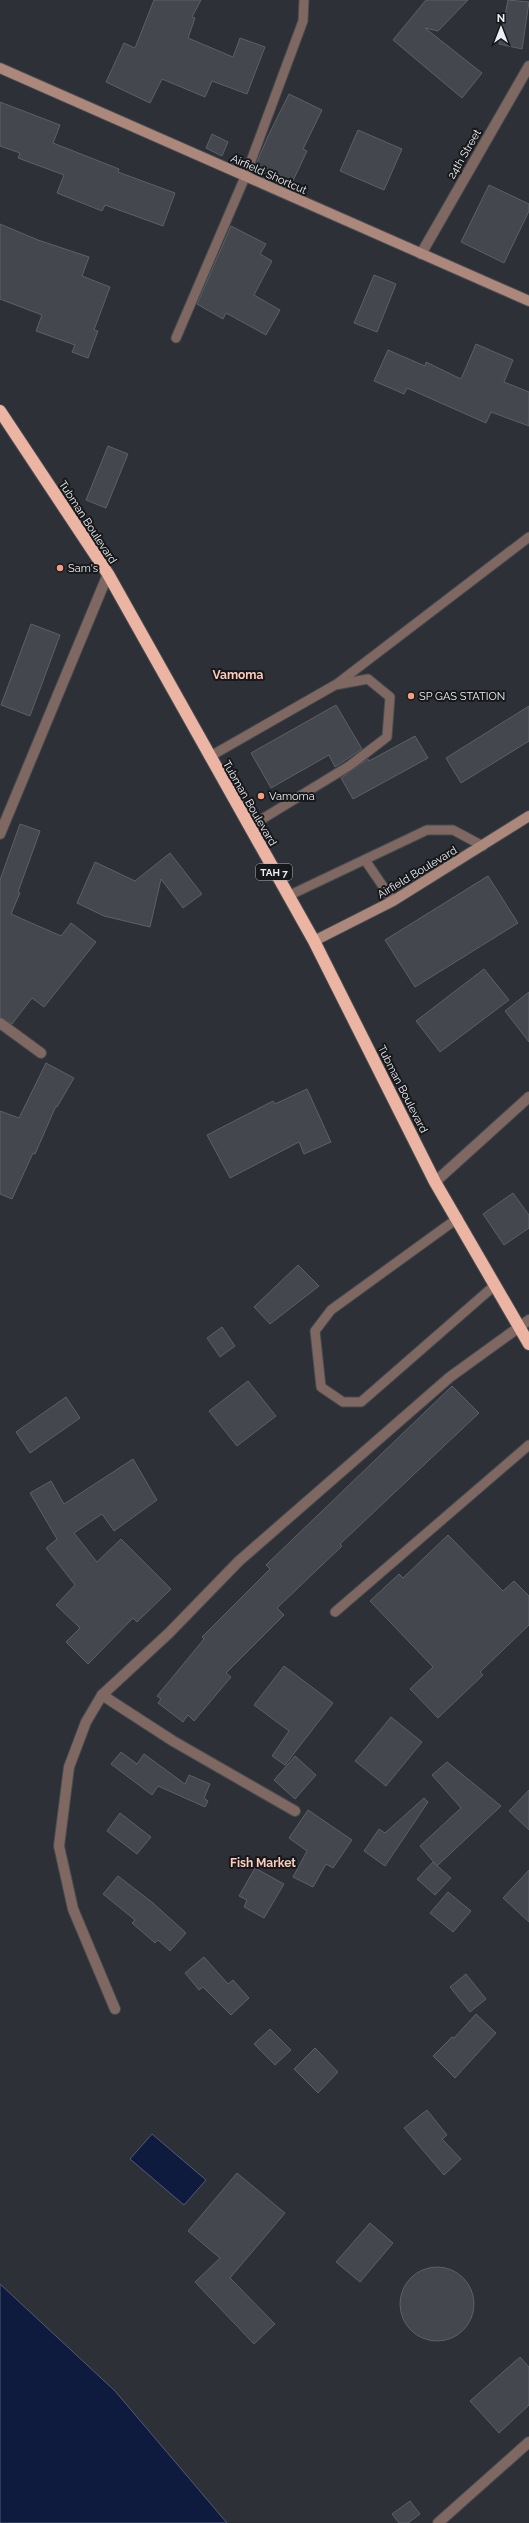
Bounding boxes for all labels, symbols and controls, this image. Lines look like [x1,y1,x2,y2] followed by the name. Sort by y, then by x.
[481,8,521,48] north arrow
[497,12,505,25] text: N
[445,127,484,181] street label: 24th Street
[229,152,309,197] street label: Airfield Shortcut
[56,478,119,566] street label: Tubman Boulevard
[68,562,98,575] place label: Sam's
[55,563,65,573] marker: Sam's
[213,668,264,682] district label: Vamoma
[419,690,505,703] place label: SP GAS STATION
[406,691,416,701] marker: SP GAS STATION
[220,758,279,848] street label: Tubman Boulevard
[269,790,315,803] place label: Vamoma
[256,791,266,801] marker: Vamoma
[375,844,459,901] street label: Airfield Boulevard
[256,864,292,880] road number: TAH 7
[375,1043,430,1135] street label: Tubman Boulevard
[230,1856,296,1870] district label: Fish Market

